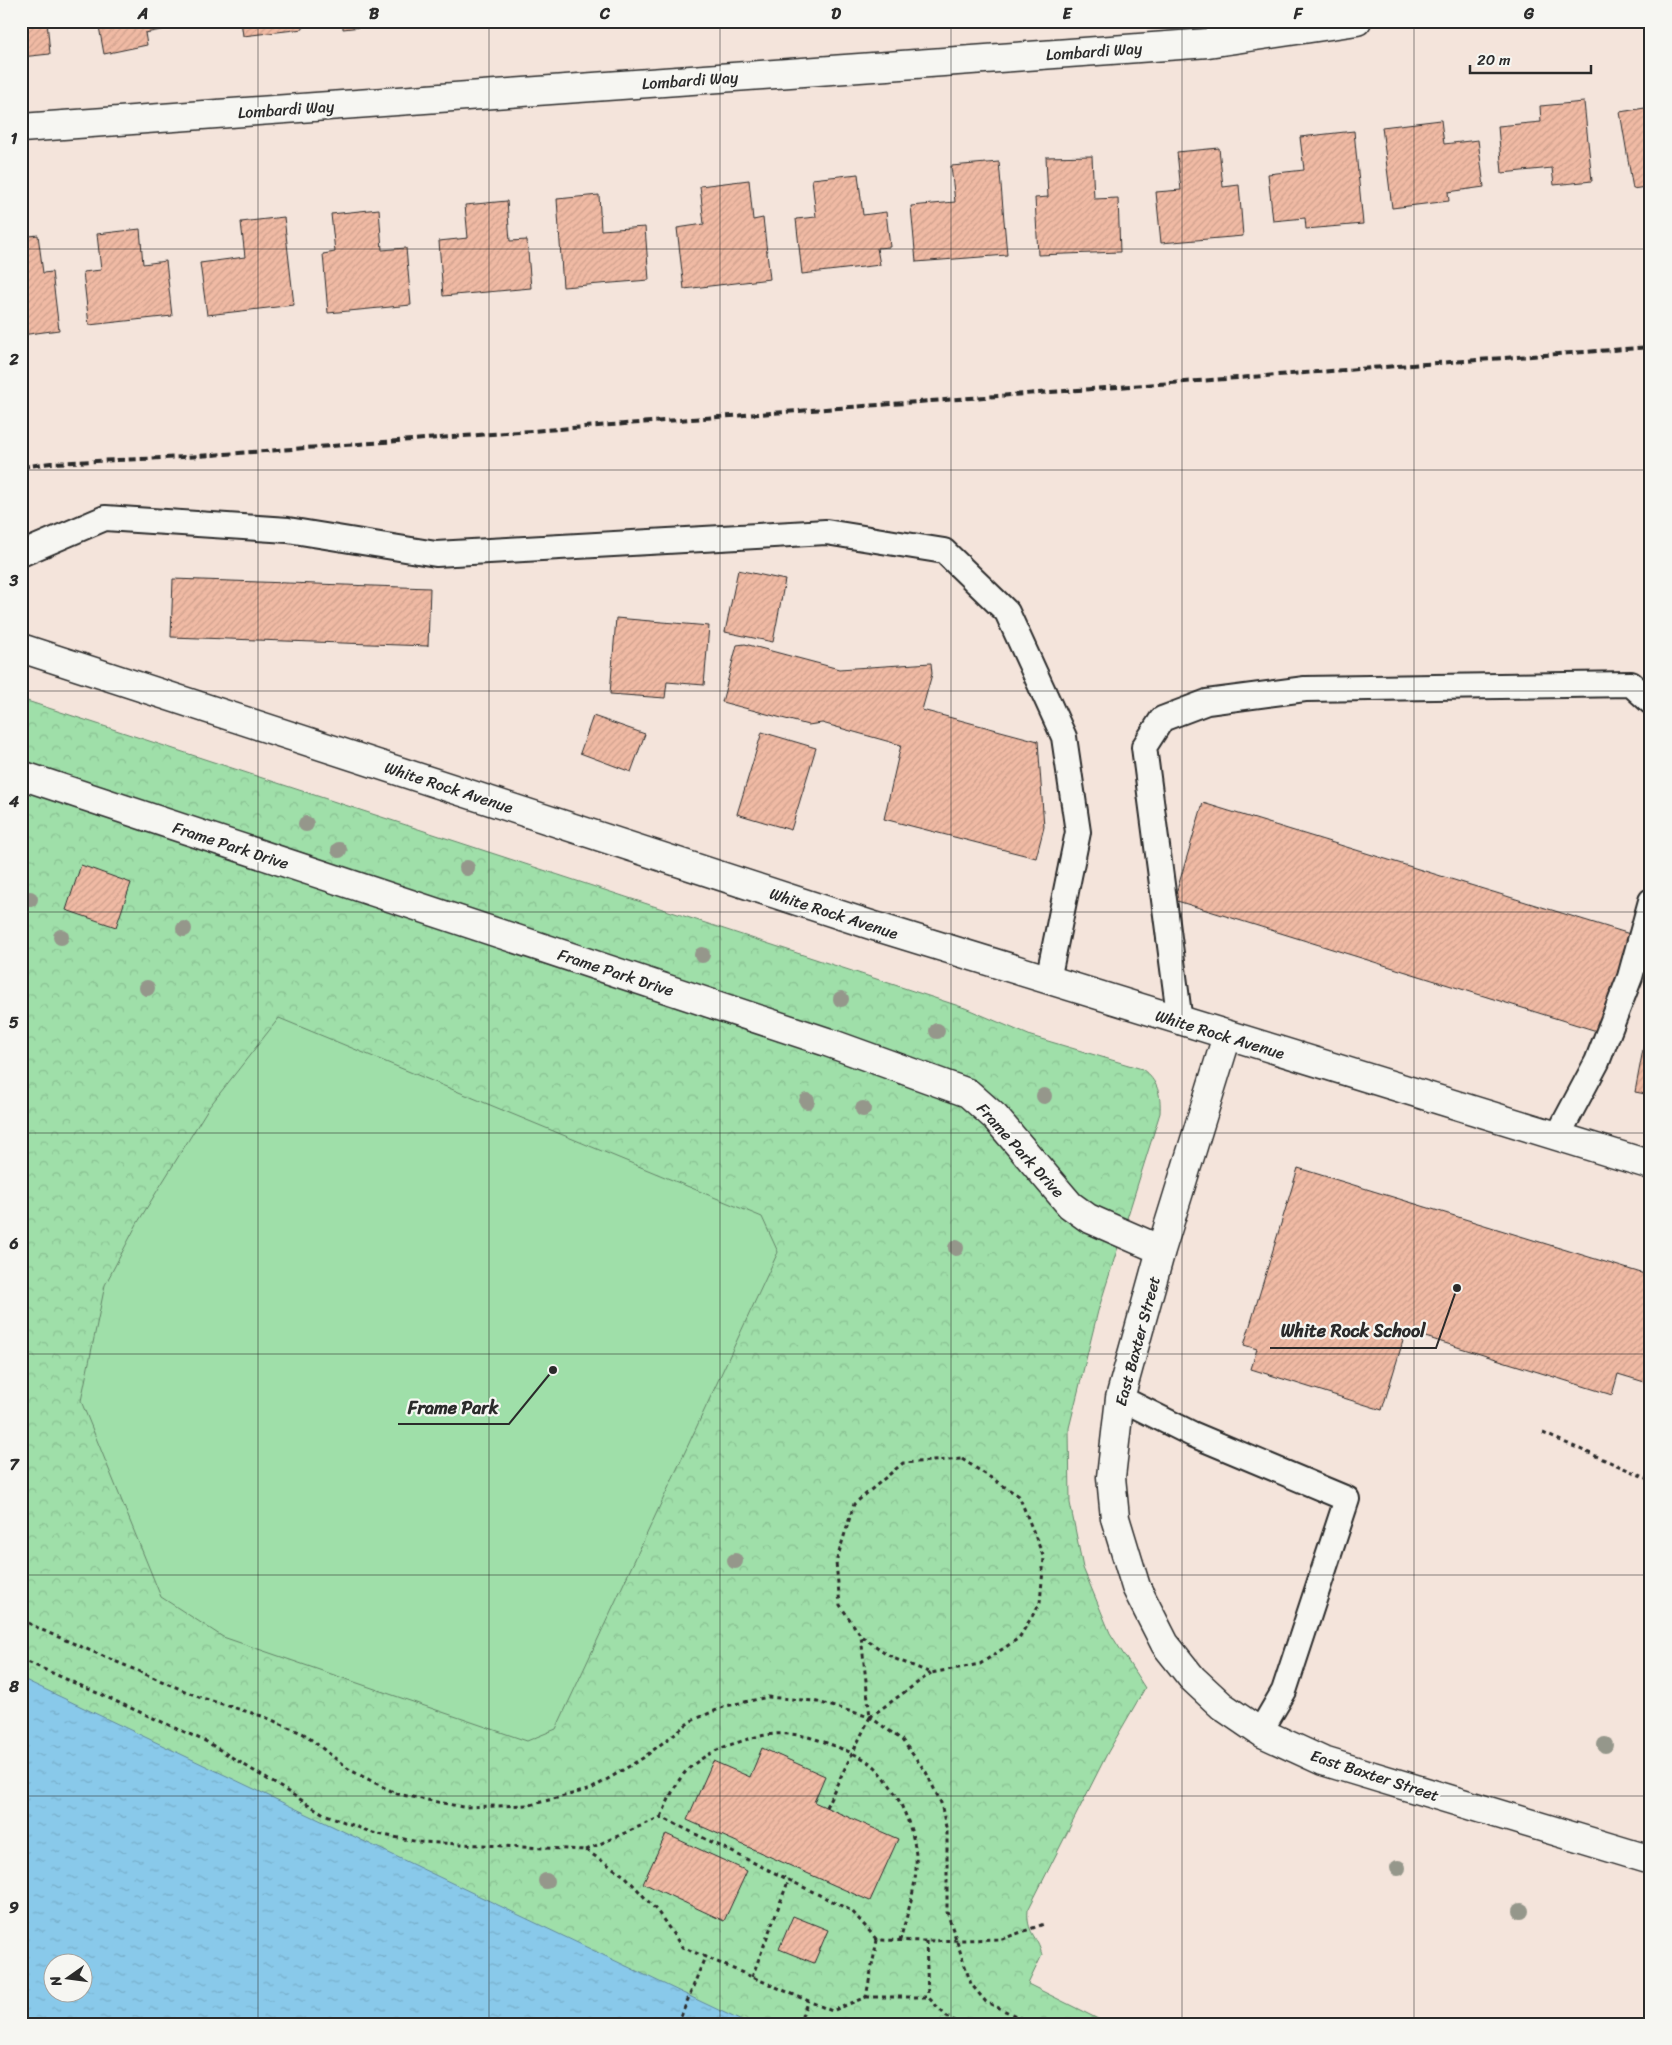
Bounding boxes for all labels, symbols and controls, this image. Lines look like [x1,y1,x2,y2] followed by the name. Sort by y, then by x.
[137,0,148,28] text: A
[369,0,380,28] text: B
[599,0,611,28] text: C
[831,0,841,28] text: D
[1063,0,1073,28] text: E
[1293,0,1304,28] text: F
[1523,0,1535,28] text: G
[1045,34,1144,69] street label: Lombardi Way
[1470,42,1591,74] scale bar
[1477,47,1511,73] text: 20 m
[641,63,740,98] street label: Lombardi Way
[237,92,336,127] street label: Lombardi Way
[11,124,18,153] text: 1
[8,345,19,374] text: 2
[9,566,19,595] text: 3
[381,753,517,822] street label: White Rock Avenue
[8,787,19,816] text: 4
[169,813,293,878] street label: Frame Park Drive
[766,879,902,948] street label: White Rock Avenue
[554,940,678,1005] street label: Frame Park Drive
[1152,1001,1288,1068] street label: White Rock Avenue
[9,1008,19,1037] text: 5
[969,1096,1072,1205] street label: Frame Park Drive
[8,1229,19,1258] text: 6
[1106,1273,1169,1409] street label: East Baxter Street
[1270,1315,1436,1348] callout: White Rock School
[1281,1315,1426,1347] text: White Rock School
[398,1391,509,1424] callout: Frame Park
[407,1392,499,1424] text: Frame Park
[9,1450,20,1479] text: 7
[8,1672,19,1701] text: 8
[1307,1741,1443,1810] street label: East Baxter Street
[9,1893,19,1922] text: 9
[42,1952,92,2002] north arrow
[42,1973,69,1990] text: N

